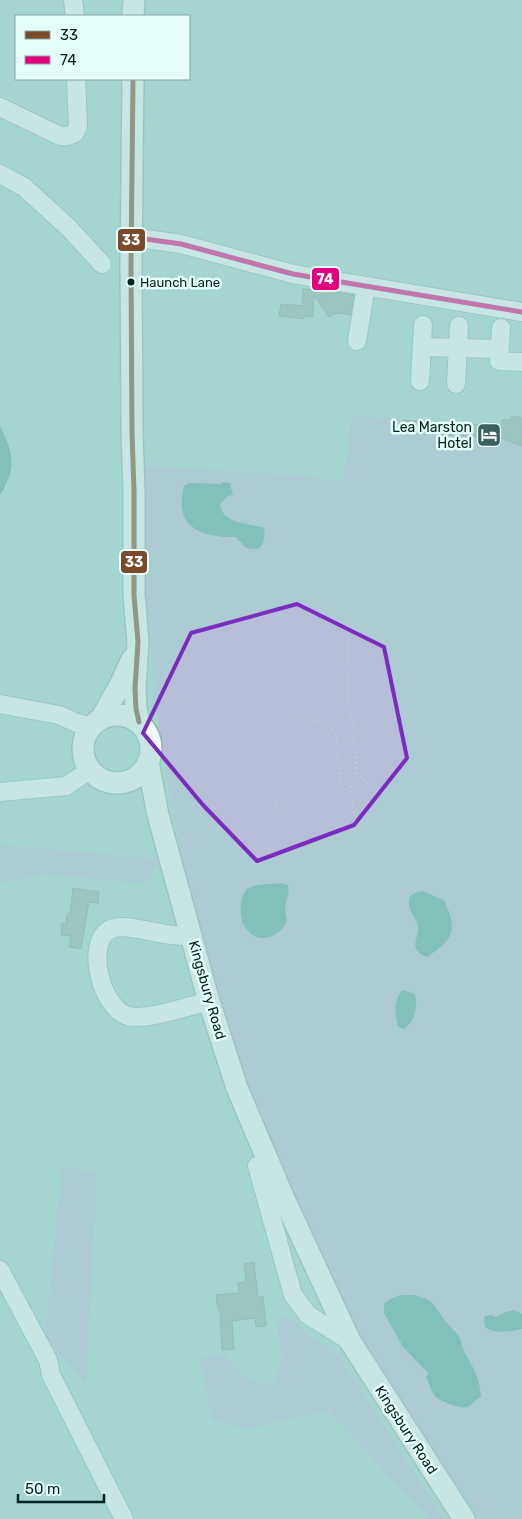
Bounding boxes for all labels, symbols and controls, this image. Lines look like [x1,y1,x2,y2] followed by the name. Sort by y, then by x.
[15,15,190,80] legend
[60,26,78,44] text: 33
[60,51,77,69] text: 74
[117,228,146,252] line badge: 33
[122,232,140,249] text: 33
[311,267,340,291] line badge: 74
[316,271,334,288] text: 74
[140,275,220,290] place label: Haunch Lane
[126,277,136,287] marker: Haunch Lane
[392,419,472,452] place label: Lea Marston Hotel
[476,422,502,448] hotel icon: Lea Marston Hotel
[120,550,148,574] line badge: 33
[125,554,143,571] text: 33
[185,939,229,1041] street label: Kingsbury Road
[371,1383,441,1477] street label: Kingsbury Road
[18,1472,104,1504] scale bar
[25,1480,60,1498] text: 50 m

